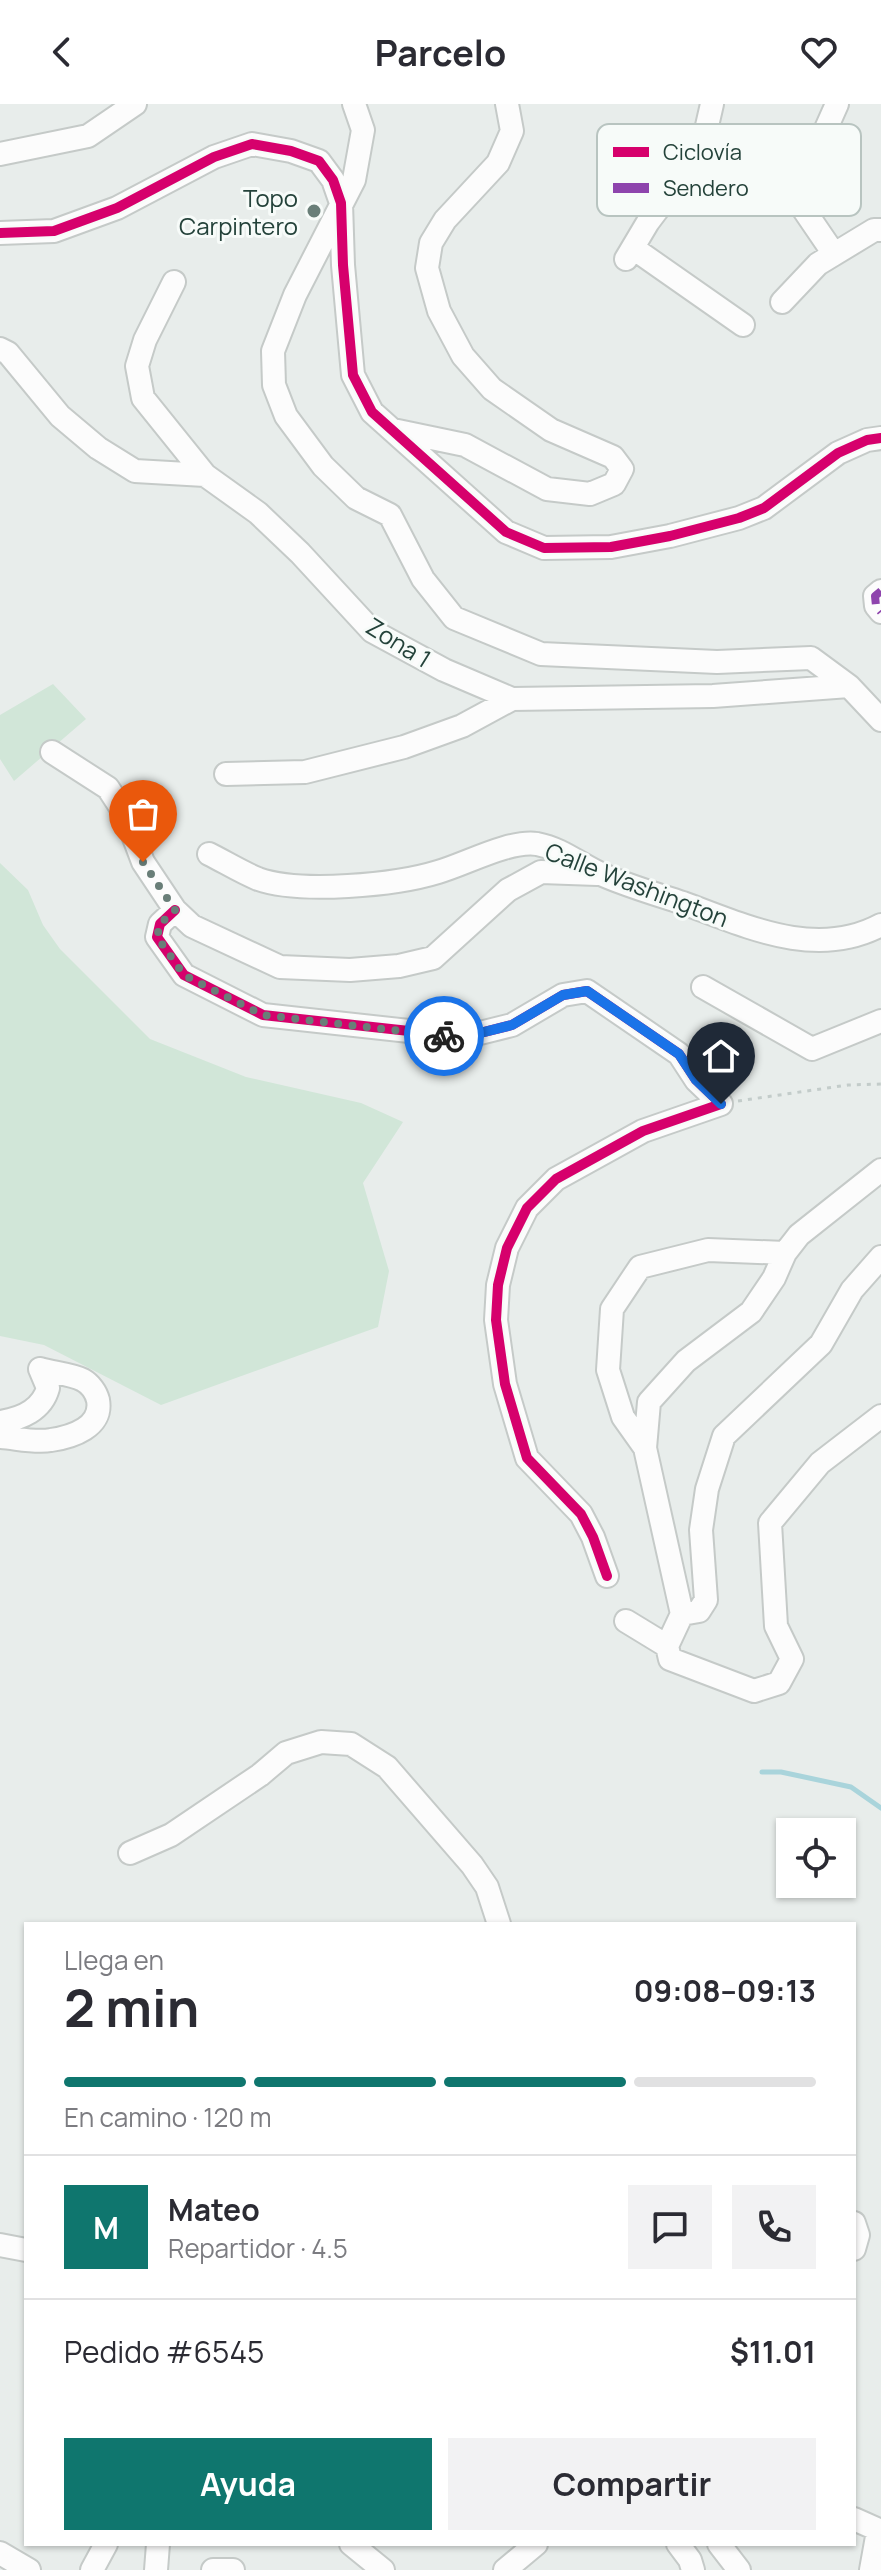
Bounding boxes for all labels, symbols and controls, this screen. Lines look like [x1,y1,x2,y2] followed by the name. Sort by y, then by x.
[375,28,506,77] text: Parcelo
[40,30,84,74] icon: back
[797,30,841,74] icon: heart
[597,124,861,216] legend
[663,137,742,167] text: Ciclovía
[663,173,749,203] text: Sendero
[179,181,298,242] place label: Topo Carpintero
[305,202,323,220] marker: Topo Carpintero
[360,609,438,675] street label: Zona 1
[109,780,177,862] pin
[121,792,165,836] icon: bag
[541,834,733,934] street label: Calle Washington
[404,996,484,1076] courier
[422,1014,466,1058] icon: bike
[687,1022,755,1104] pin
[699,1034,743,1078] icon: home
[776,1818,856,1898] map controls
[776,1818,856,1898] button: locate
[64,1942,164,1978] text: Llega en
[634,1970,816,2011] text: 09:08–09:13
[64,1972,199,2043] text: 2 min
[64,2099,271,2135] text: En camino · 120 m
[628,2185,712,2269] button: chat
[732,2185,816,2269] button: phone
[168,2189,260,2230] text: Mateo
[93,2207,119,2248] text: M
[168,2230,348,2266] text: Repartidor · 4.5
[64,2331,264,2372] text: Pedido #6545
[730,2331,816,2372] text: $11.01
[64,2438,432,2530] button: Ayuda
[448,2438,816,2530] button: Compartir

